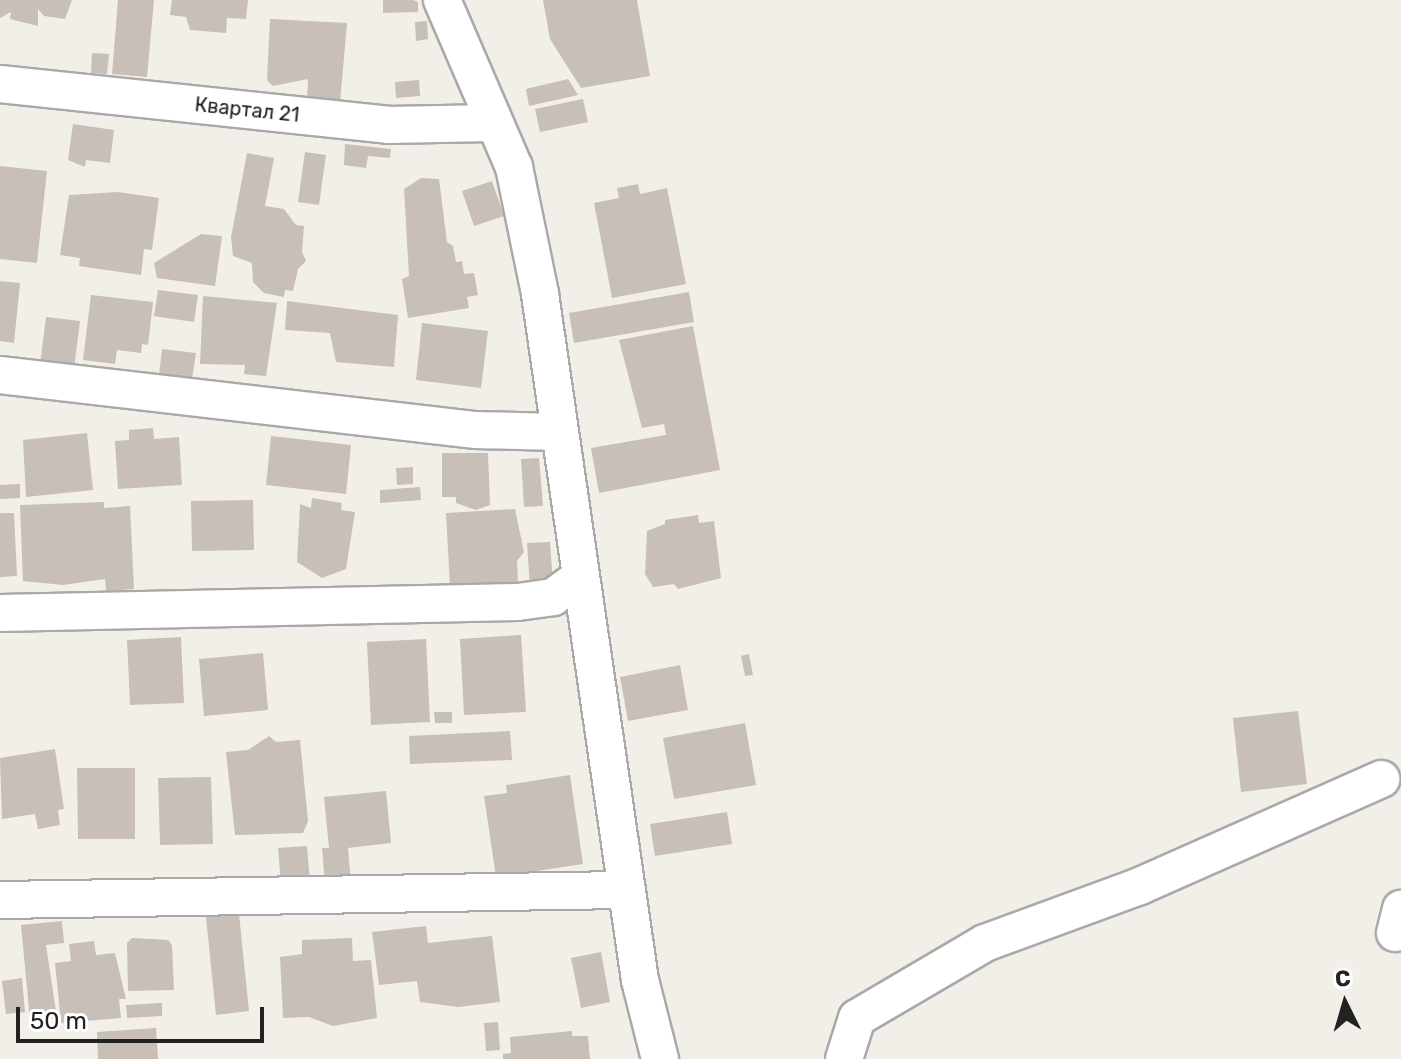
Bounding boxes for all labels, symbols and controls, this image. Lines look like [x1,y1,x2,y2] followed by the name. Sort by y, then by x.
[194,93,300,127] street label: Квартал 21
[1305,963,1385,1043] north arrow
[1334,964,1352,993] text: С
[20,991,268,1041] scale bar
[30,1007,87,1035] text: 50 m

